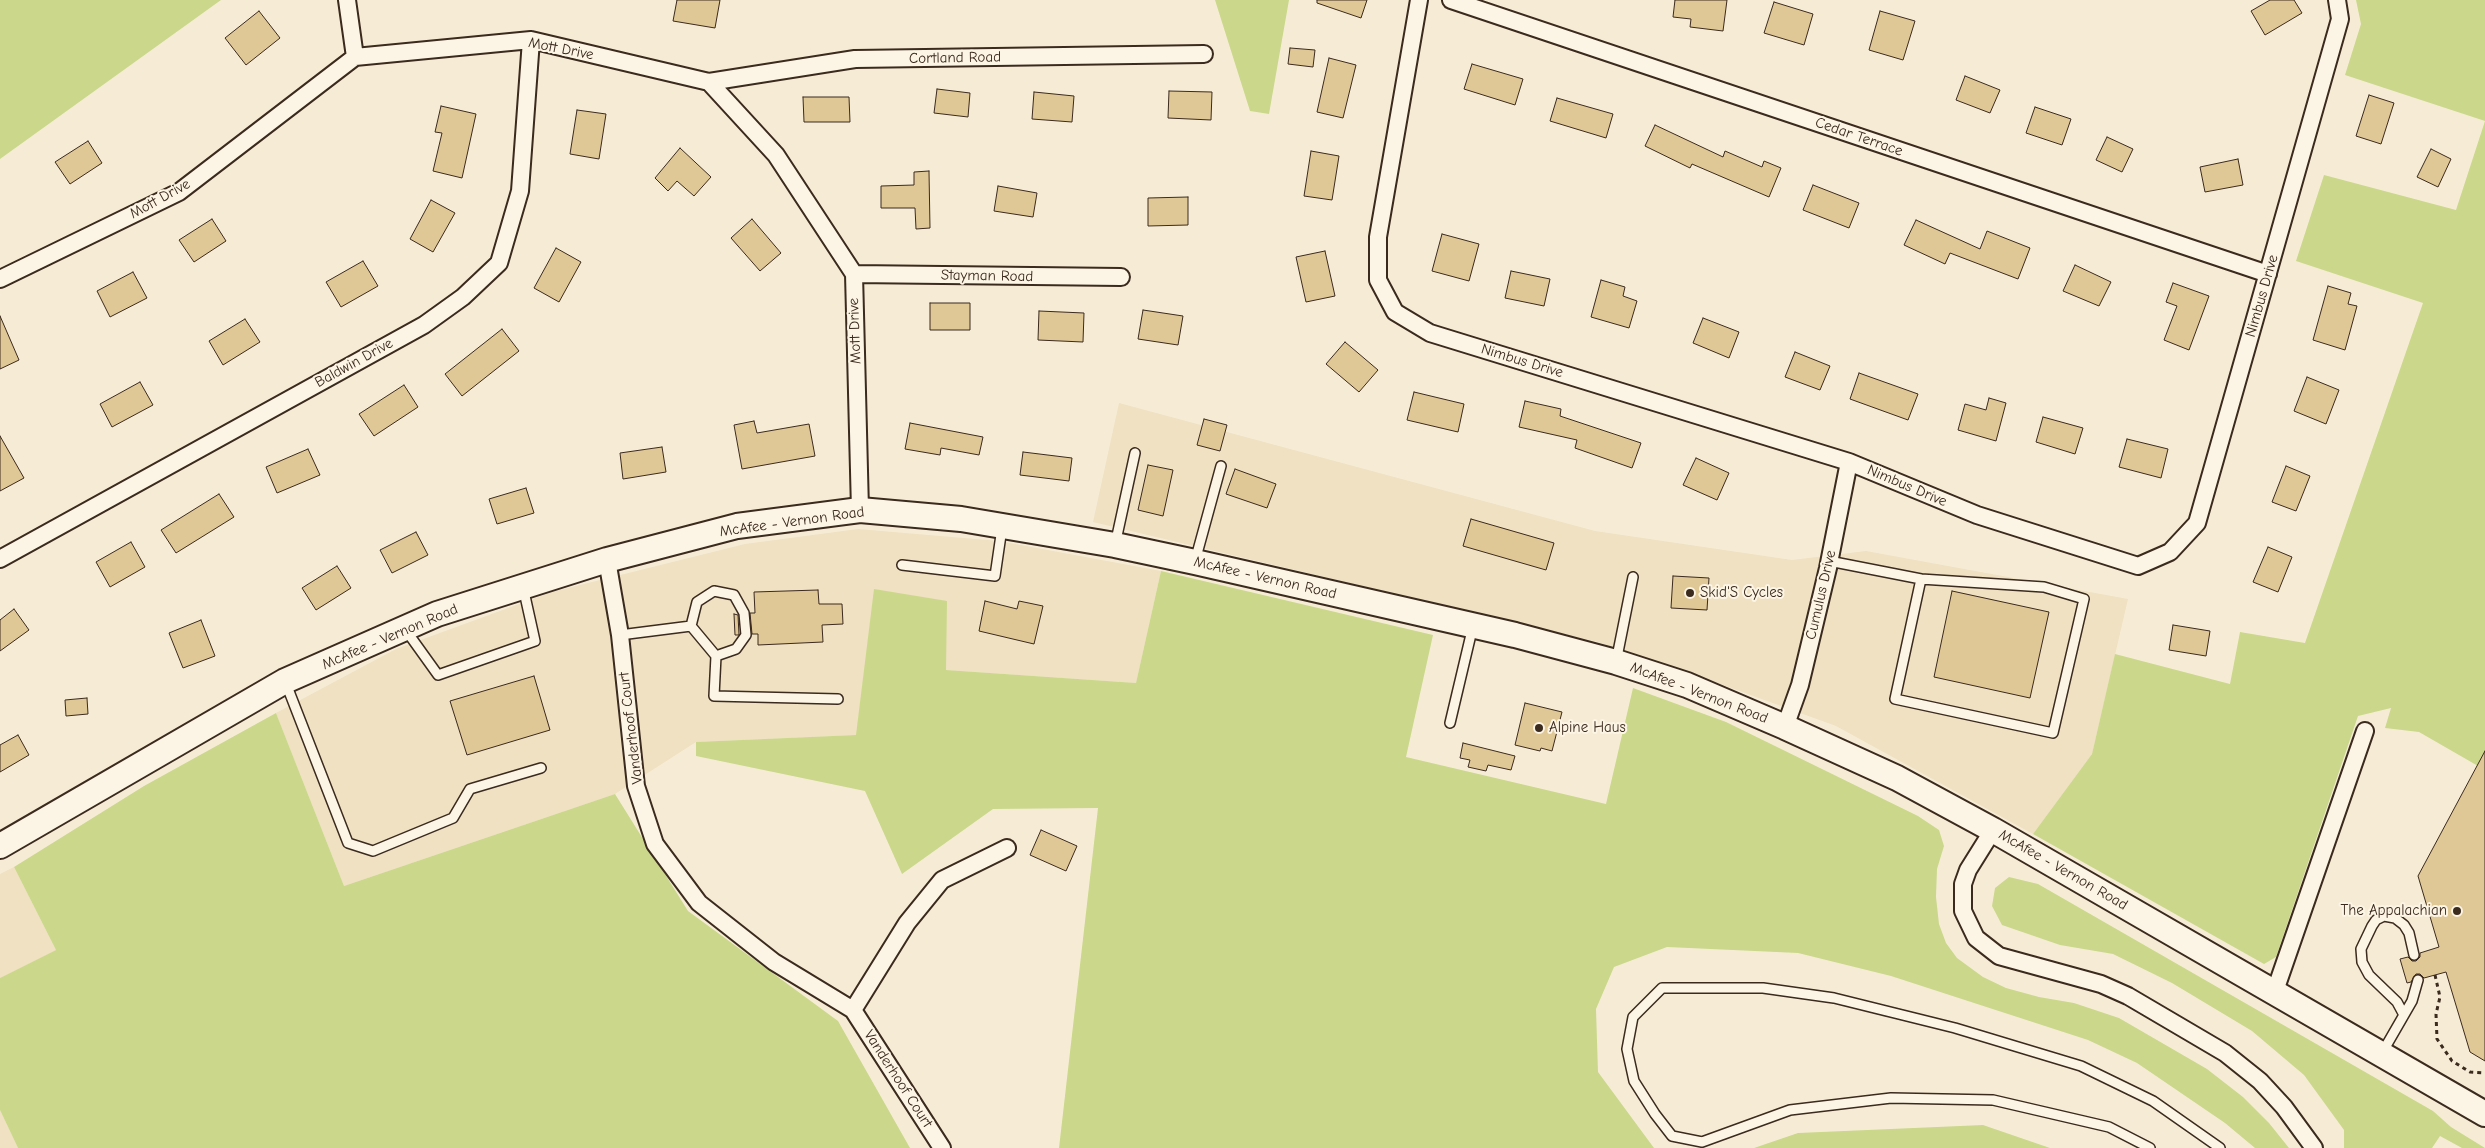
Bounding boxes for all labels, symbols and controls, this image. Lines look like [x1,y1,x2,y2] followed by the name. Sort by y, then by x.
[527,34,595,64] street label: Mott Drive
[909,48,1001,68] street label: Cortland Road
[1813,114,1905,160] street label: Cedar Terrace
[127,175,193,223] street label: Mott Drive
[2242,253,2282,339] street label: Nimbus Drive
[941,266,1033,286] street label: Stayman Road
[845,298,865,364] street label: Mott Drive
[312,334,396,392] street label: Baldwin Drive
[1479,340,1565,382] street label: Nimbus Drive
[1864,461,1950,511] street label: Nimbus Drive
[718,503,866,541] street label: McAfee - Vernon Road
[1802,548,1840,642] street label: Cumulus Drive
[1192,553,1338,603] street label: McAfee - Vernon Road
[1700,584,1783,602] place label: Skid'S Cycles
[1684,587,1696,599] marker: Skid'S Cycles
[319,600,461,674] street label: McAfee - Vernon Road
[1628,658,1770,728] street label: McAfee - Vernon Road
[615,671,647,785] street label: Vanderhoof Court
[1549,719,1626,737] place label: Alpine Haus
[1533,722,1545,734] marker: Alpine Haus
[1995,826,2131,914] street label: McAfee - Vernon Road
[2340,902,2447,920] place label: The Appalachian
[2451,905,2463,917] marker: The Appalachian
[860,1027,936,1131] street label: Vanderhoof Court

